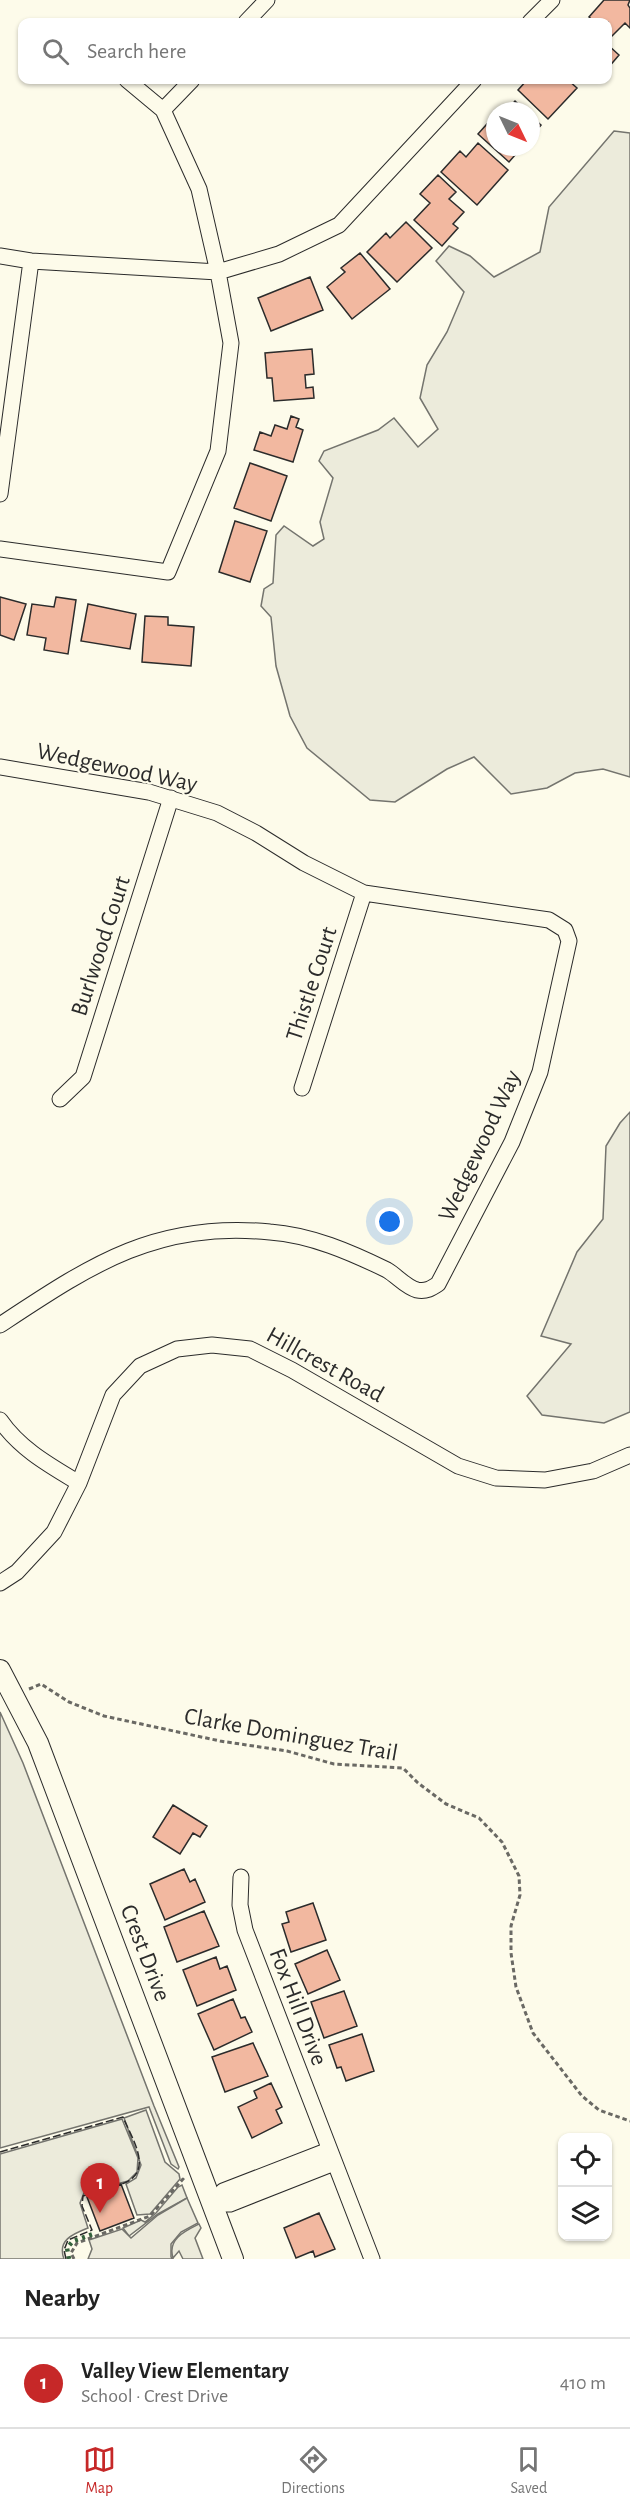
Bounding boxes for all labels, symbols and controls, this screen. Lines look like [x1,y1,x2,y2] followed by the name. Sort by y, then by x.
[18,18,612,84] search box
[39,35,72,68] icon: search
[87,40,186,62] text: Search here
[486,102,540,156] north arrow
[34,739,200,797] street label: Wedgewood Way
[67,873,135,1019] street label: Burlwood Court
[282,924,342,1044] street label: Thistle Court
[435,1067,525,1225] street label: Wedgewood Way
[375,1207,404,1236] your location
[262,1323,388,1407] street label: Hillcrest Road
[182,1704,400,1766] street label: Clarke Dominguez Trail
[116,1901,174,2005] street label: Crest Drive
[265,1945,331,2069] street label: Fox Hill Drive
[558,2133,612,2241] map controls
[558,2133,612,2187] button: locate
[80,2164,120,2213] pin: 1
[558,2187,612,2241] button: layers
[24,2285,100,2311] text: Nearby
[81,2360,289,2382] text: Valley View Elementary
[40,2373,47,2393] text: 1
[560,2373,606,2393] text: 410 m
[81,2386,228,2406] text: School · Crest Drive
[83,2443,116,2498] tab: Map
[281,2443,345,2498] tab: Directions
[511,2443,547,2498] tab: Saved

